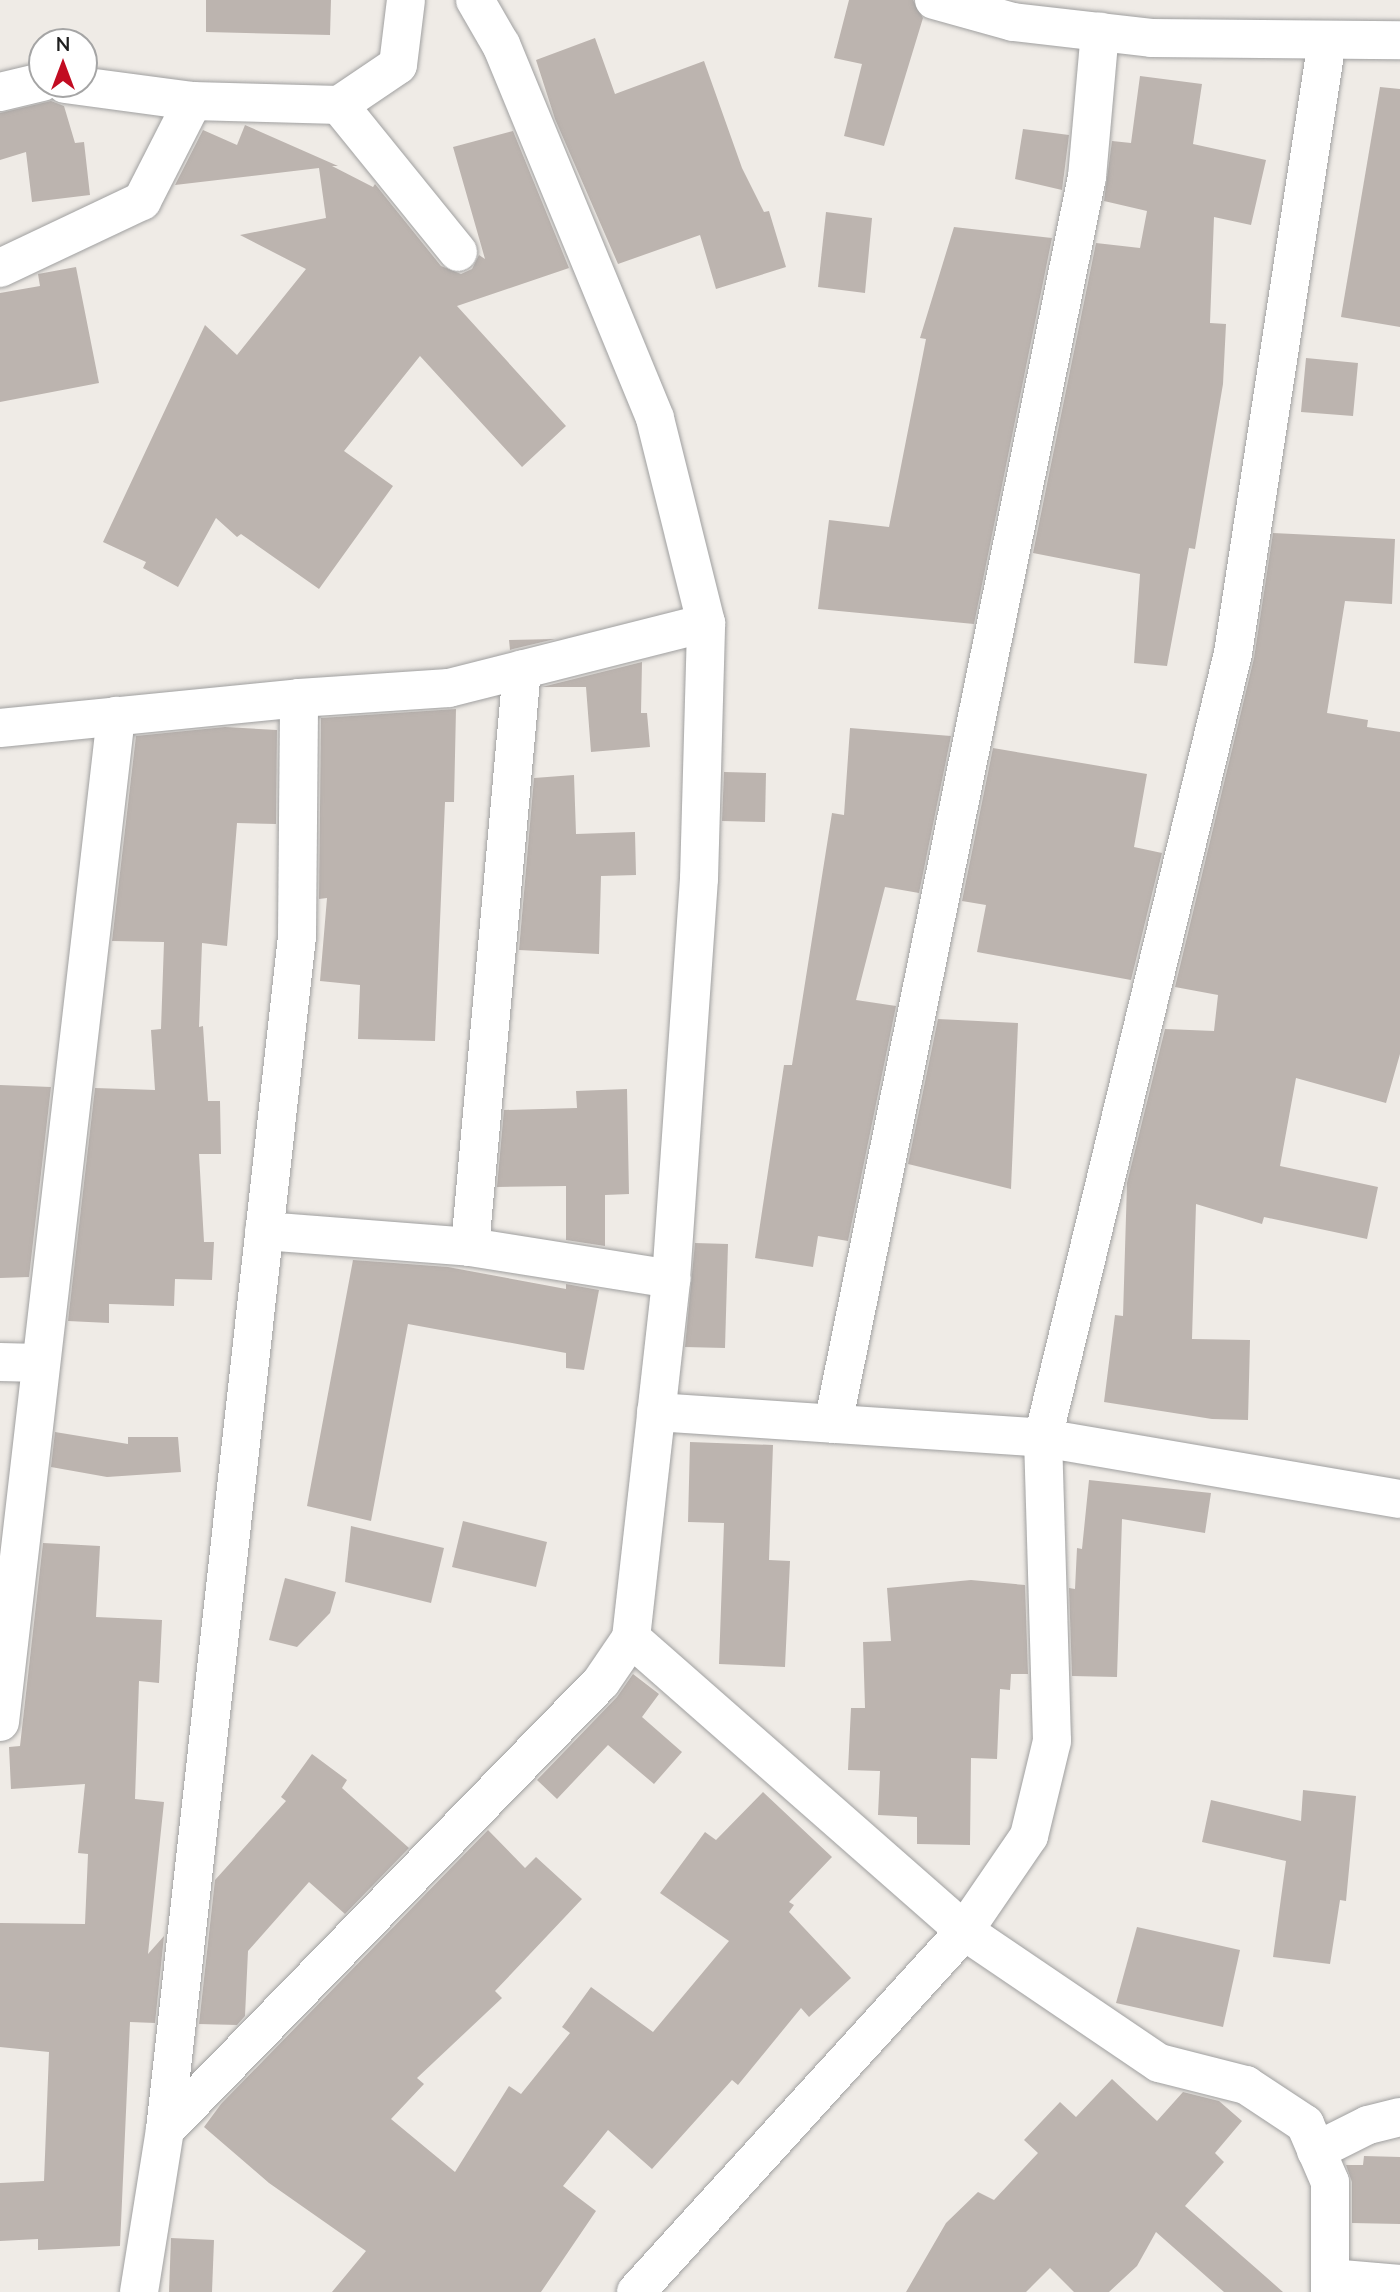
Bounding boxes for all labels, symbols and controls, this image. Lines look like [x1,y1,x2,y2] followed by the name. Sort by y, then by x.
[28,28,98,98] north arrow
[56,32,70,55] text: N

